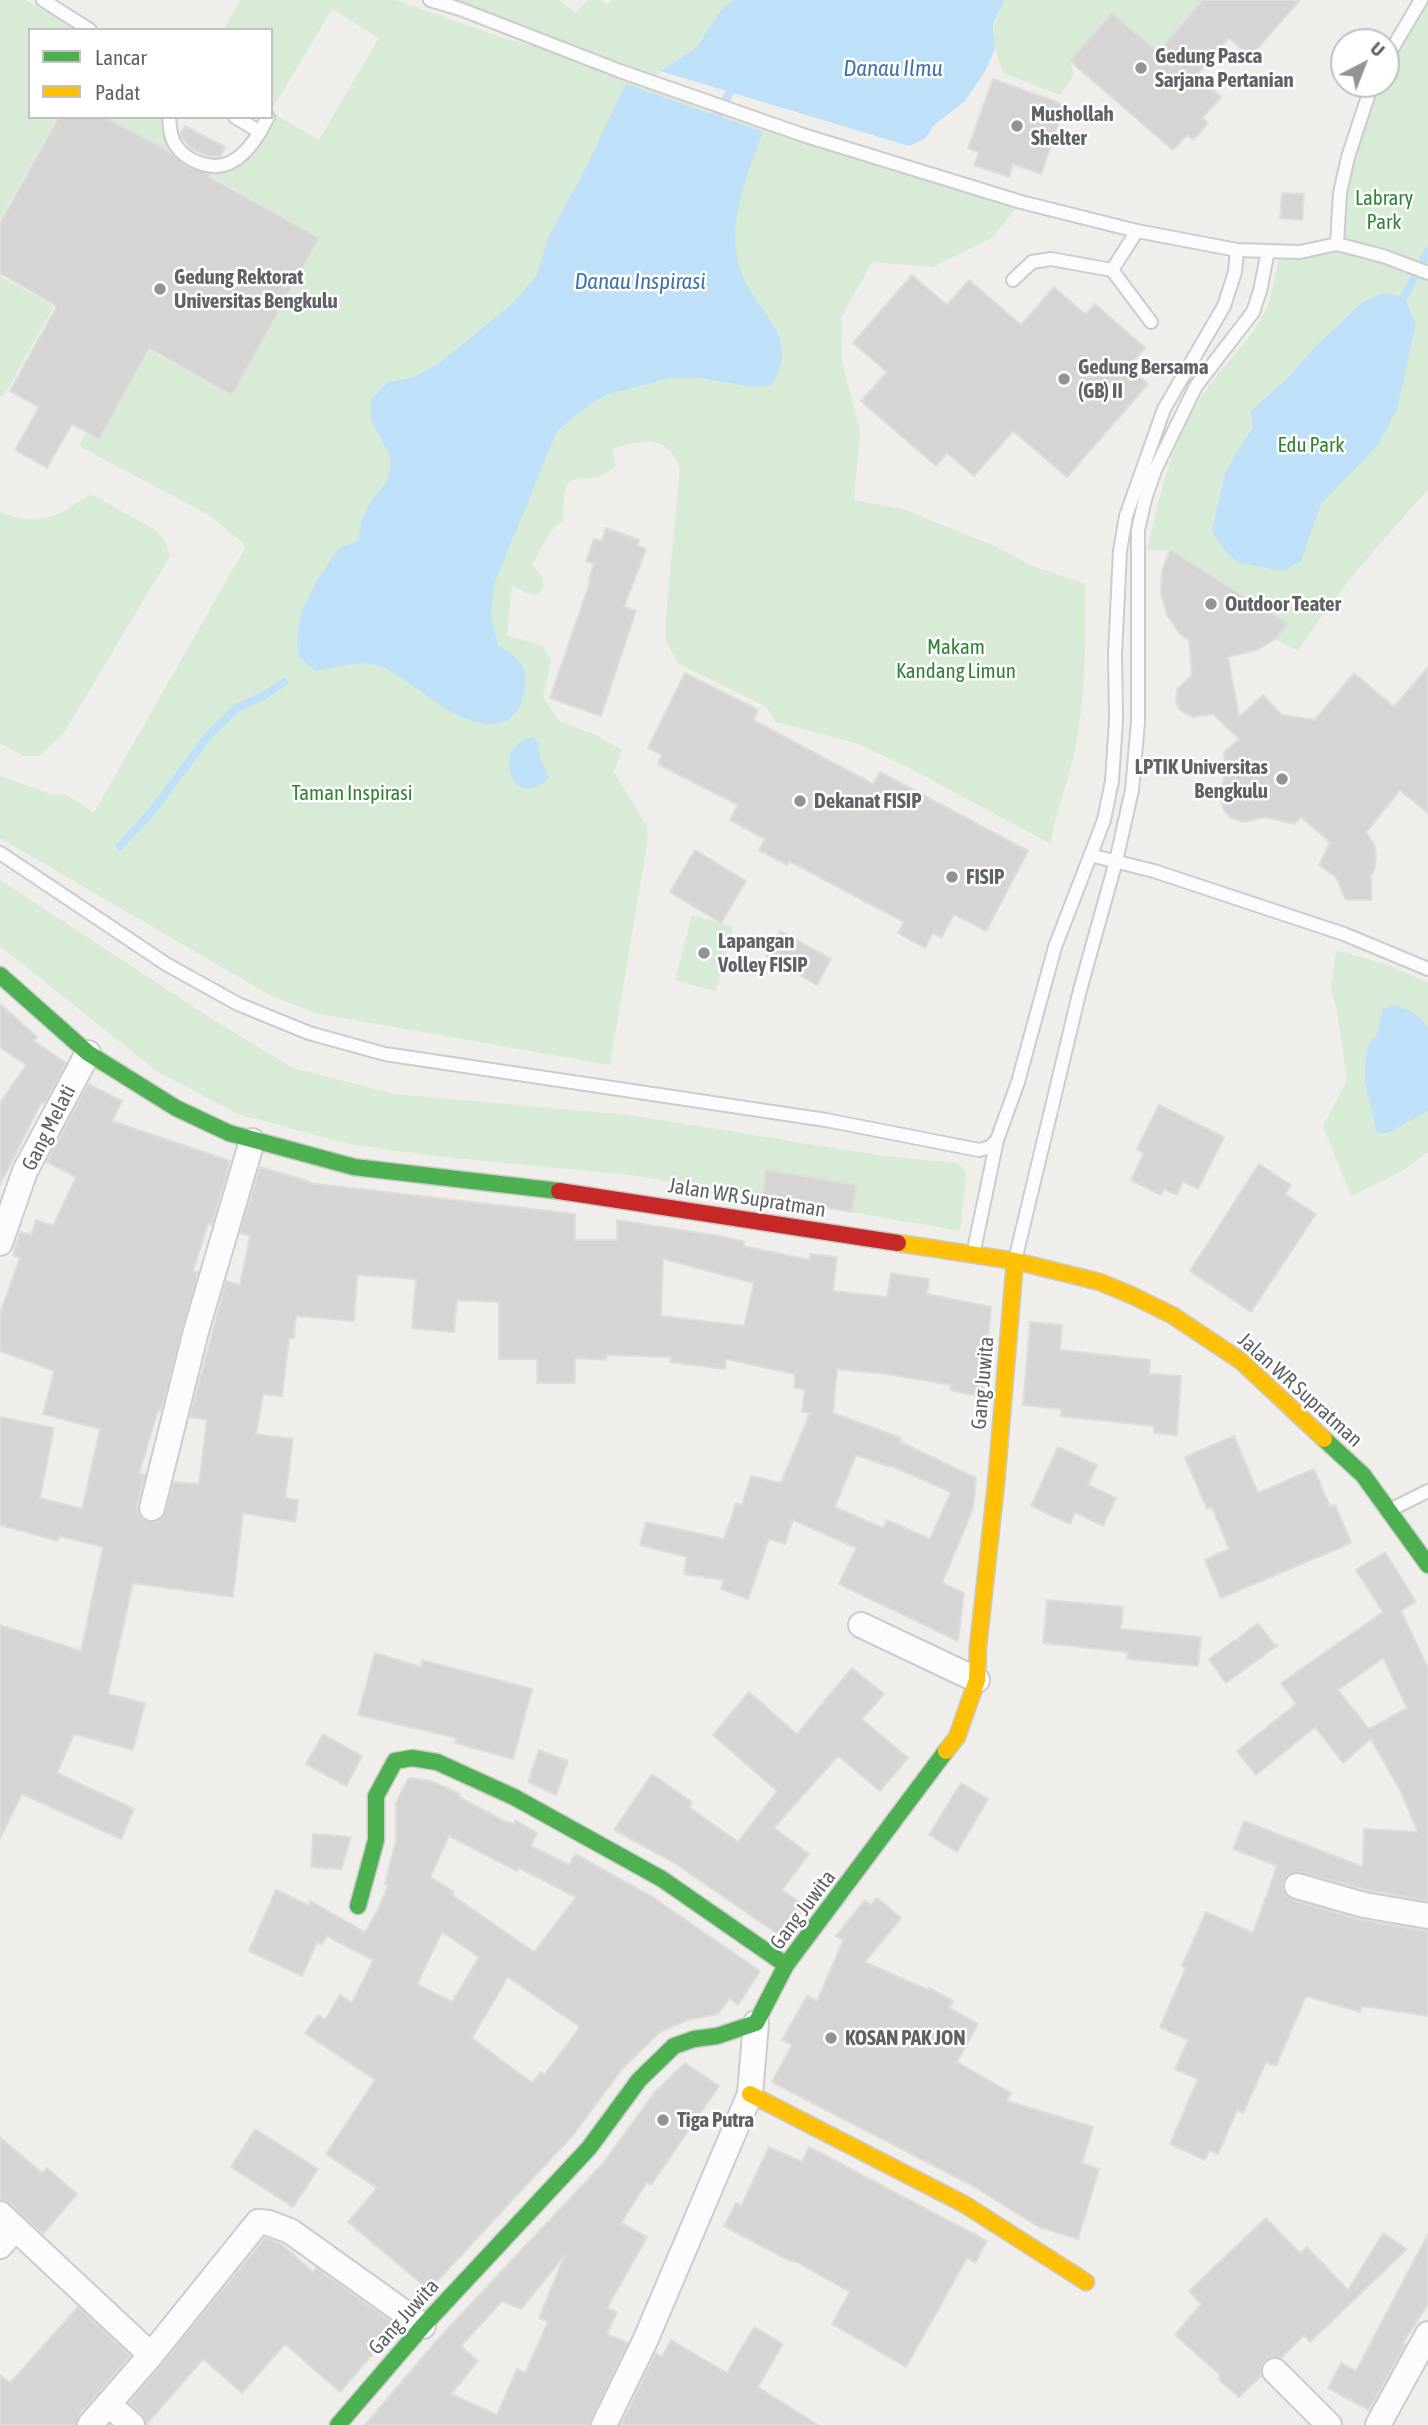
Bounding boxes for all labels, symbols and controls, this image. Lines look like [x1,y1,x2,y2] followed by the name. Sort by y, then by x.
[28,28,273,119] legend
[1330,28,1400,98] north arrow
[1366,37,1389,61] text: U
[1155,43,1294,93] place label: Gedung Pasca Sarjana Pertanian
[95,45,147,69] text: Lancar
[843,55,943,83] water label: Danau Ilmu
[1133,60,1149,76] marker: Gedung Pasca Sarjana Pertanian
[95,80,140,104] text: Padat
[1031,101,1114,151] place label: Mushollah Shelter
[1009,118,1025,134] marker: Mushollah Shelter
[1355,185,1413,235] park label: Labrary Park
[174,264,338,314] place label: Gedung Rektorat Universitas Bengkulu
[574,268,706,296] water label: Danau Inspirasi
[152,281,168,297] marker: Gedung Rektorat Universitas Bengkulu
[1078,354,1208,404] place label: Gedung Bersama (GB) II
[1056,371,1072,387] marker: Gedung Bersama (GB) II
[1278,432,1344,458] park label: Edu Park
[1225,591,1341,617] place label: Outdoor Teater
[1203,596,1219,612] marker: Outdoor Teater
[896,634,1016,684] park label: Makam Kandang Limun
[1135,754,1268,804] place label: LPTIK Universitas Bengkulu
[1274,771,1290,787] marker: LPTIK Universitas Bengkulu
[292,780,412,806] park label: Taman Inspirasi
[814,788,921,814] place label: Dekanat FISIP
[792,793,808,809] marker: Dekanat FISIP
[966,864,1004,890] place label: FISIP
[944,869,960,885] marker: FISIP
[718,928,808,978] place label: Lapangan Volley FISIP
[696,945,712,961] marker: Lapangan Volley FISIP
[17,1081,81,1175] street label: Gang Melati
[666,1173,828,1223] street label: Jalan WR Supratman
[1232,1327,1368,1453] street label: Jalan WR Supratman
[966,1336,1000,1430] street label: Gang Juwita
[765,1865,841,1955] street label: Gang Juwita
[845,2025,966,2051] place label: KOSAN PAK JON
[823,2030,839,2046] marker: KOSAN PAK JON
[677,2107,754,2133] place label: Tiga Putra
[655,2112,671,2128] marker: Tiga Putra
[364,2274,444,2360] street label: Gang Juwita

